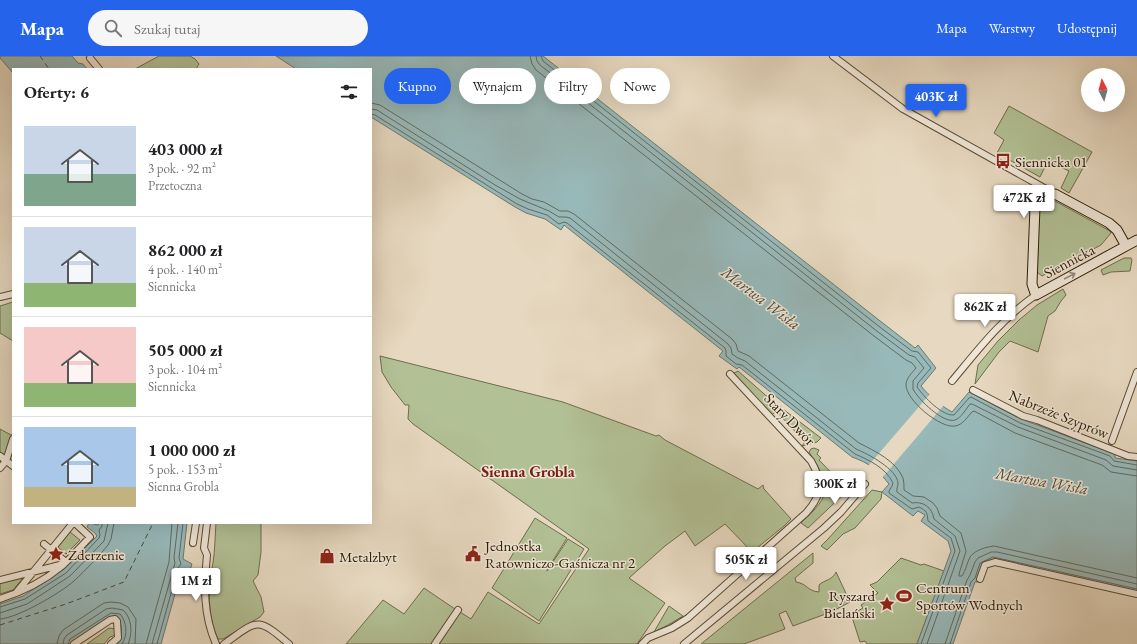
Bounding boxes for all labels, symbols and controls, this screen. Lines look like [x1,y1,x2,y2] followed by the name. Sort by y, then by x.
[88,10,368,46] search box
[20,16,64,41] text: Mapa
[102,17,124,39] icon: search
[134,19,200,38] text: Szukaj tutaj
[936,19,967,37] text: Mapa
[989,19,1035,37] text: Warstwy
[1057,19,1117,37] text: Udostępnij
[384,68,451,104] chip: Kupno
[459,68,536,104] chip: Wynajem
[544,68,602,104] chip: Filtry
[610,68,670,104] chip: Nowe
[1081,68,1125,112] north arrow
[1081,68,1125,112] map controls
[24,81,89,103] text: Oferty: 6
[338,81,360,103] icon: filters
[899,84,973,118] pin: 403K zł
[914,88,958,105] text: 403K zł
[148,138,222,160] text: 403 000 zł
[56,142,104,190] icon: home
[994,152,1012,170] bus stop icon: Siennicka 01
[1015,152,1088,171] place label: Siennicka 01
[148,160,216,177] text: 3 pok. · 92 m²
[148,177,202,194] text: Przetoczna
[987,185,1061,219] pin: 472K zł
[1002,189,1046,206] text: 472K zł
[148,239,222,261] text: 862 000 zł
[1040,240,1098,282] street label: Siennicka
[56,243,104,291] icon: home
[148,261,222,278] text: 4 pok. · 140 m²
[717,261,805,335] water label: Martwa Wisła
[1064,271,1076,279] one-way arrow
[148,278,196,295] text: Siennicka
[948,294,1022,328] pin: 862K zł
[963,298,1007,315] text: 862K zł
[148,339,222,361] text: 505 000 zł
[56,343,104,391] icon: home
[148,361,222,378] text: 3 pok. · 104 m²
[148,378,196,395] text: Siennicka
[1006,385,1112,443] street label: Nabrzeże Szyprów
[760,389,820,449] street label: Stary Dwór
[148,439,235,461] text: 1 000 000 zł
[56,443,104,491] icon: home
[148,461,222,478] text: 5 pok. · 153 m²
[481,461,576,482] district label: Sienna Grobla
[993,462,1090,499] water label: Martwa Wisła
[798,471,872,505] pin: 300K zł
[813,475,857,492] text: 300K zł
[148,478,219,495] text: Sienna Grobla
[483,536,636,572] place label: Jednostka Ratowniczo-Gaśnicza nr 2
[47,545,65,563] place icon: Zderzenie
[68,545,125,564] place label: Zderzenie
[464,545,482,563] public building icon: Jednostka Ratowniczo-Gaśnicza nr 2
[318,547,336,565] shop icon: Metalzbyt
[339,547,397,566] place label: Metalzbyt
[709,547,783,581] pin: 505K zł
[724,551,768,568] text: 505K zł
[168,568,224,602] pin: 1M zł
[180,572,212,589] text: 1M zł
[916,578,1023,614] place label: Centrum Sportów Wodnych
[824,586,875,622] place label: Ryszard Bielański
[895,587,913,605] sports icon: Centrum Sportów Wodnych
[878,595,896,613] place icon: Ryszard Bielański

